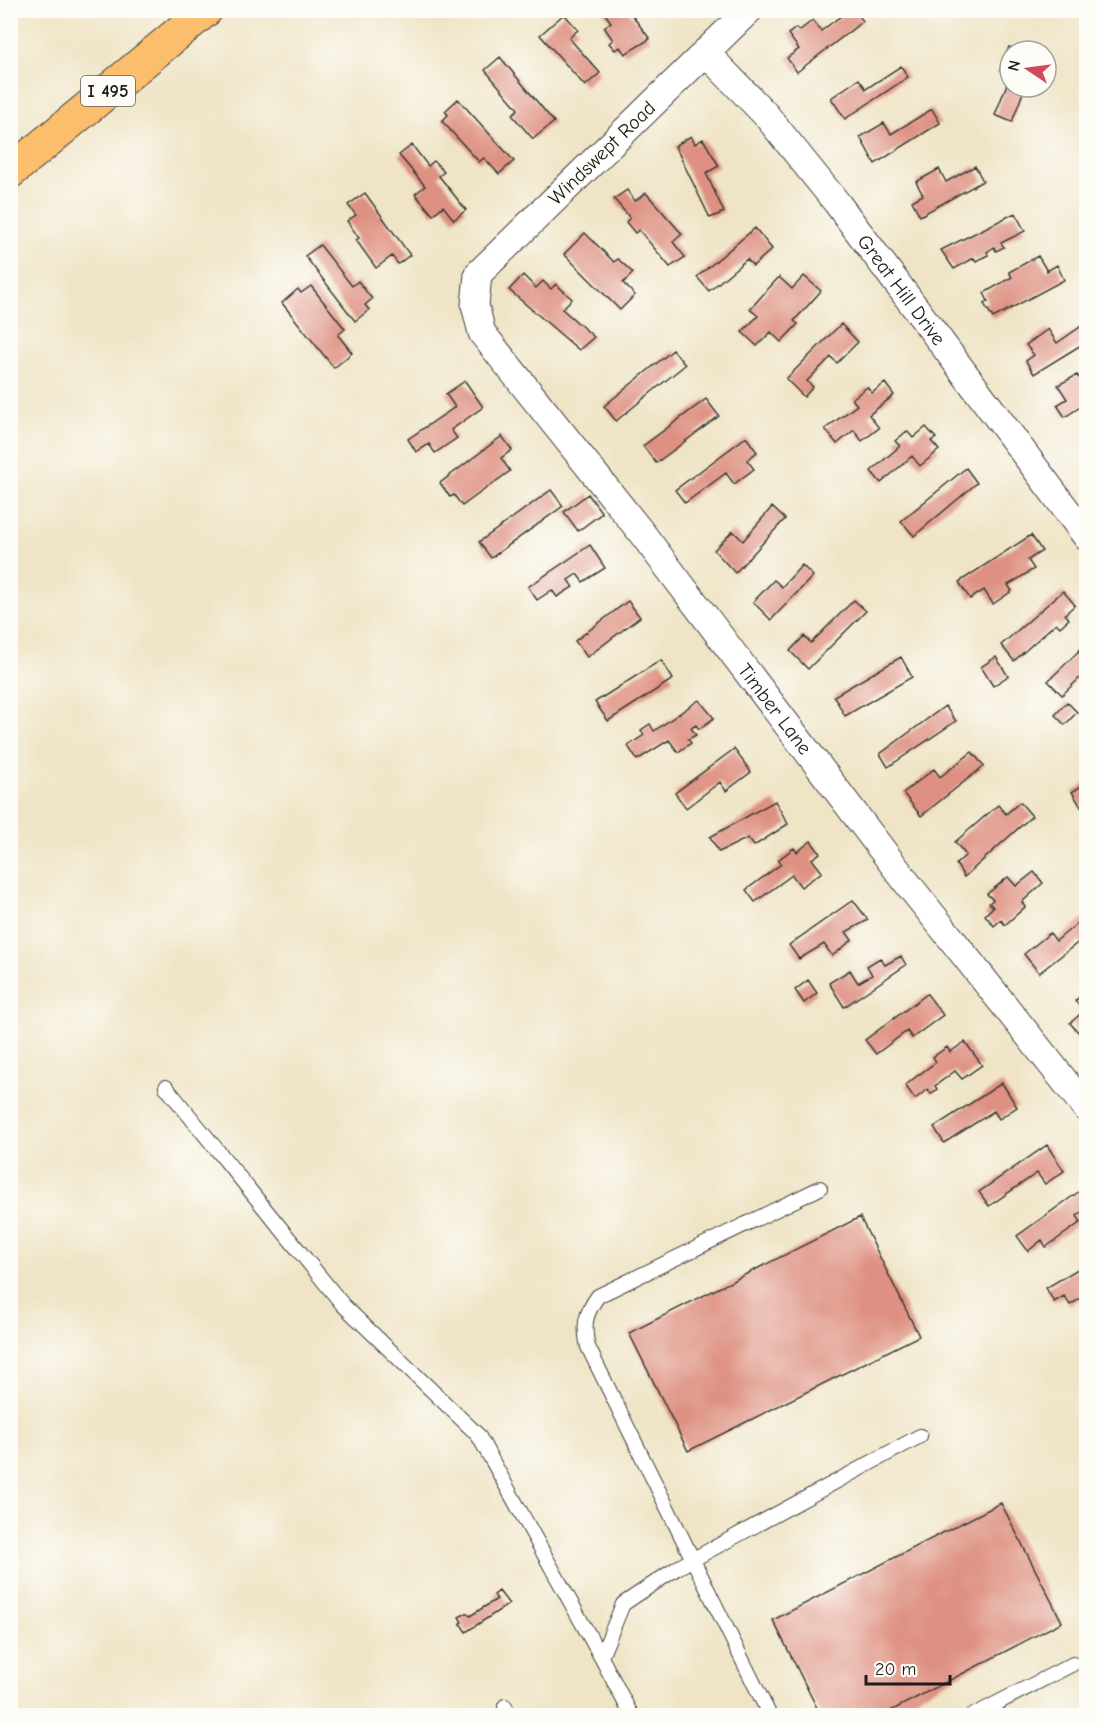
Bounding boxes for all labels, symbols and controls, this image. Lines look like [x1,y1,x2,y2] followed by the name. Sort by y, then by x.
[998,39,1058,99] north arrow
[1004,59,1024,73] text: N
[81,76,135,106] road number: I 495
[544,96,660,210] street label: Windswept Road
[853,230,951,350] street label: Great Hill Drive
[733,659,817,759] street label: Timber Lane
[866,1648,950,1686] scale bar
[875,1659,916,1680] text: 20 m

